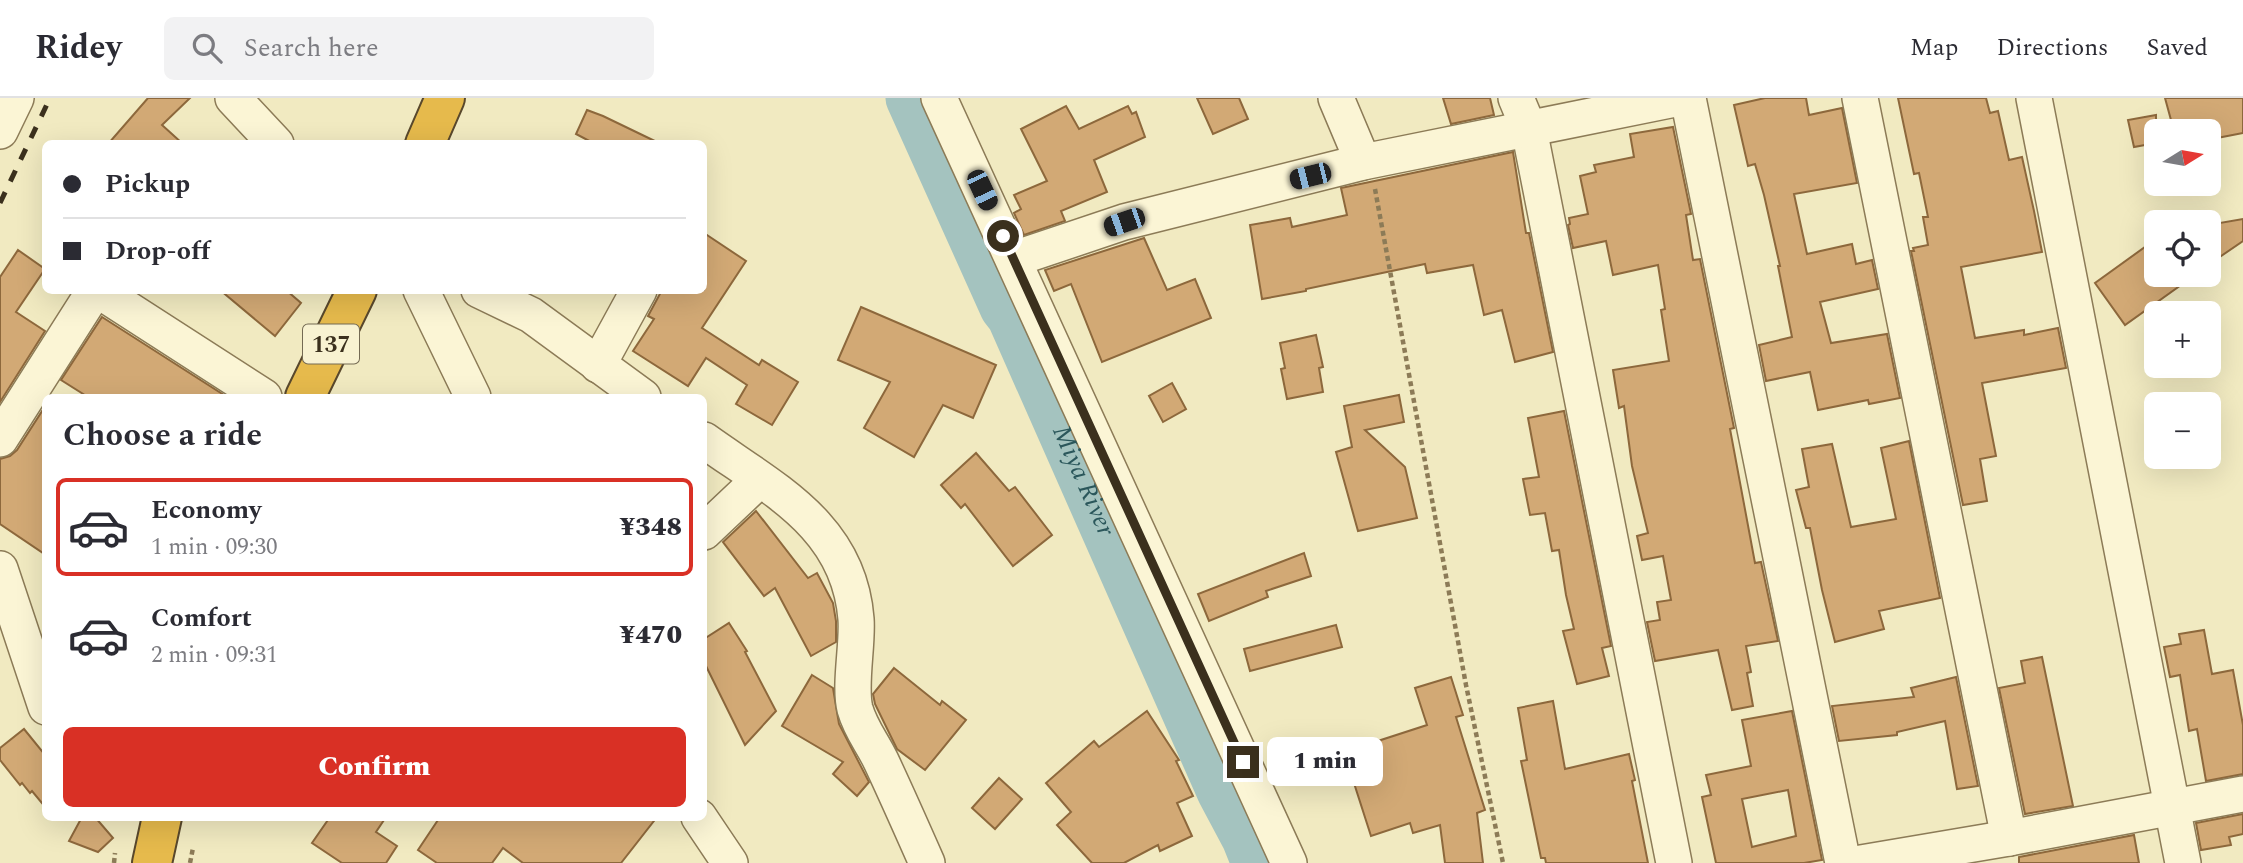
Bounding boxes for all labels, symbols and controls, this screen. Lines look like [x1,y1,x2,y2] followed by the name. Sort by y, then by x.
[164,17,654,80] search box
[35,23,122,73] text: Ridey
[244,28,379,68] text: Search here
[188,29,226,67] icon: search
[1910,30,1958,66] text: Map
[1996,30,2108,66] text: Directions
[2146,30,2208,66] text: Saved
[2144,119,2221,196] north arrow
[2144,119,2221,469] map controls
[1288,161,1333,191] car
[105,164,190,204] text: Pickup
[964,167,1001,213] car
[1101,205,1148,239] car
[2144,210,2221,287] button: locate
[987,220,1019,252] route start
[105,231,210,271] text: Drop-off
[2144,301,2221,378] button: +
[303,325,359,364] road number: 137
[2144,392,2221,469] button: −
[63,411,262,460] text: Choose a ride
[1042,419,1126,543] water label: Miya River
[151,490,261,530] text: Economy
[67,496,130,559] icon: car
[620,507,682,547] text: ¥348
[151,530,278,565] text: 1 min · 09:30
[151,598,252,638] text: Comfort
[67,604,130,667] icon: car
[620,615,682,655] text: ¥470
[151,638,278,673] text: 2 min · 09:31
[63,727,686,807] button: Confirm
[1268,738,1383,786] callout: 1 min
[1293,744,1357,779] text: 1 min
[1227,746,1259,778] route end

